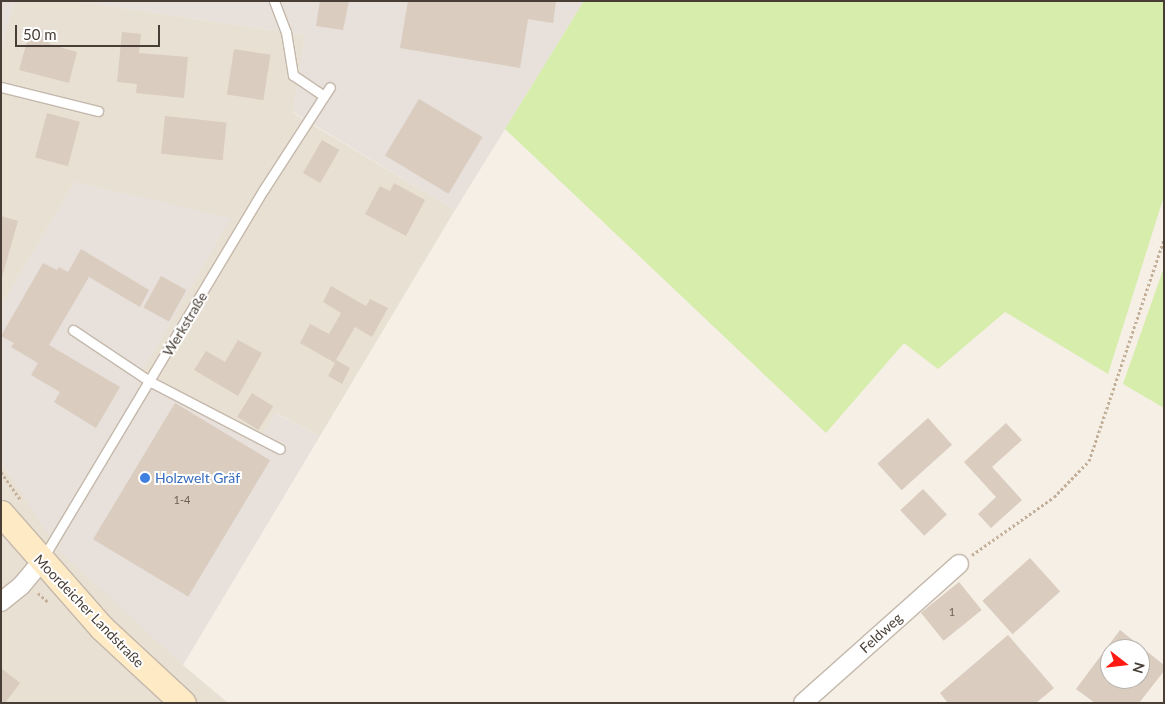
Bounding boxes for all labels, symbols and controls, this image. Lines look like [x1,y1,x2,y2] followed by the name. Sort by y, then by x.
[18,15,162,47] scale bar
[23,25,57,43] text: 50 m
[159,289,211,359] street label: Werkstraße
[155,470,240,486] place label: Holzwelt Gräf
[139,472,151,484] marker: Holzwelt Gräf
[174,493,190,507] house number: 1-4
[31,551,147,671] street label: Moordeicher Landstraße
[949,605,955,619] house number: 1
[856,610,906,656] street label: Feldweg
[1100,639,1150,689] north arrow
[1129,660,1149,676] text: N

